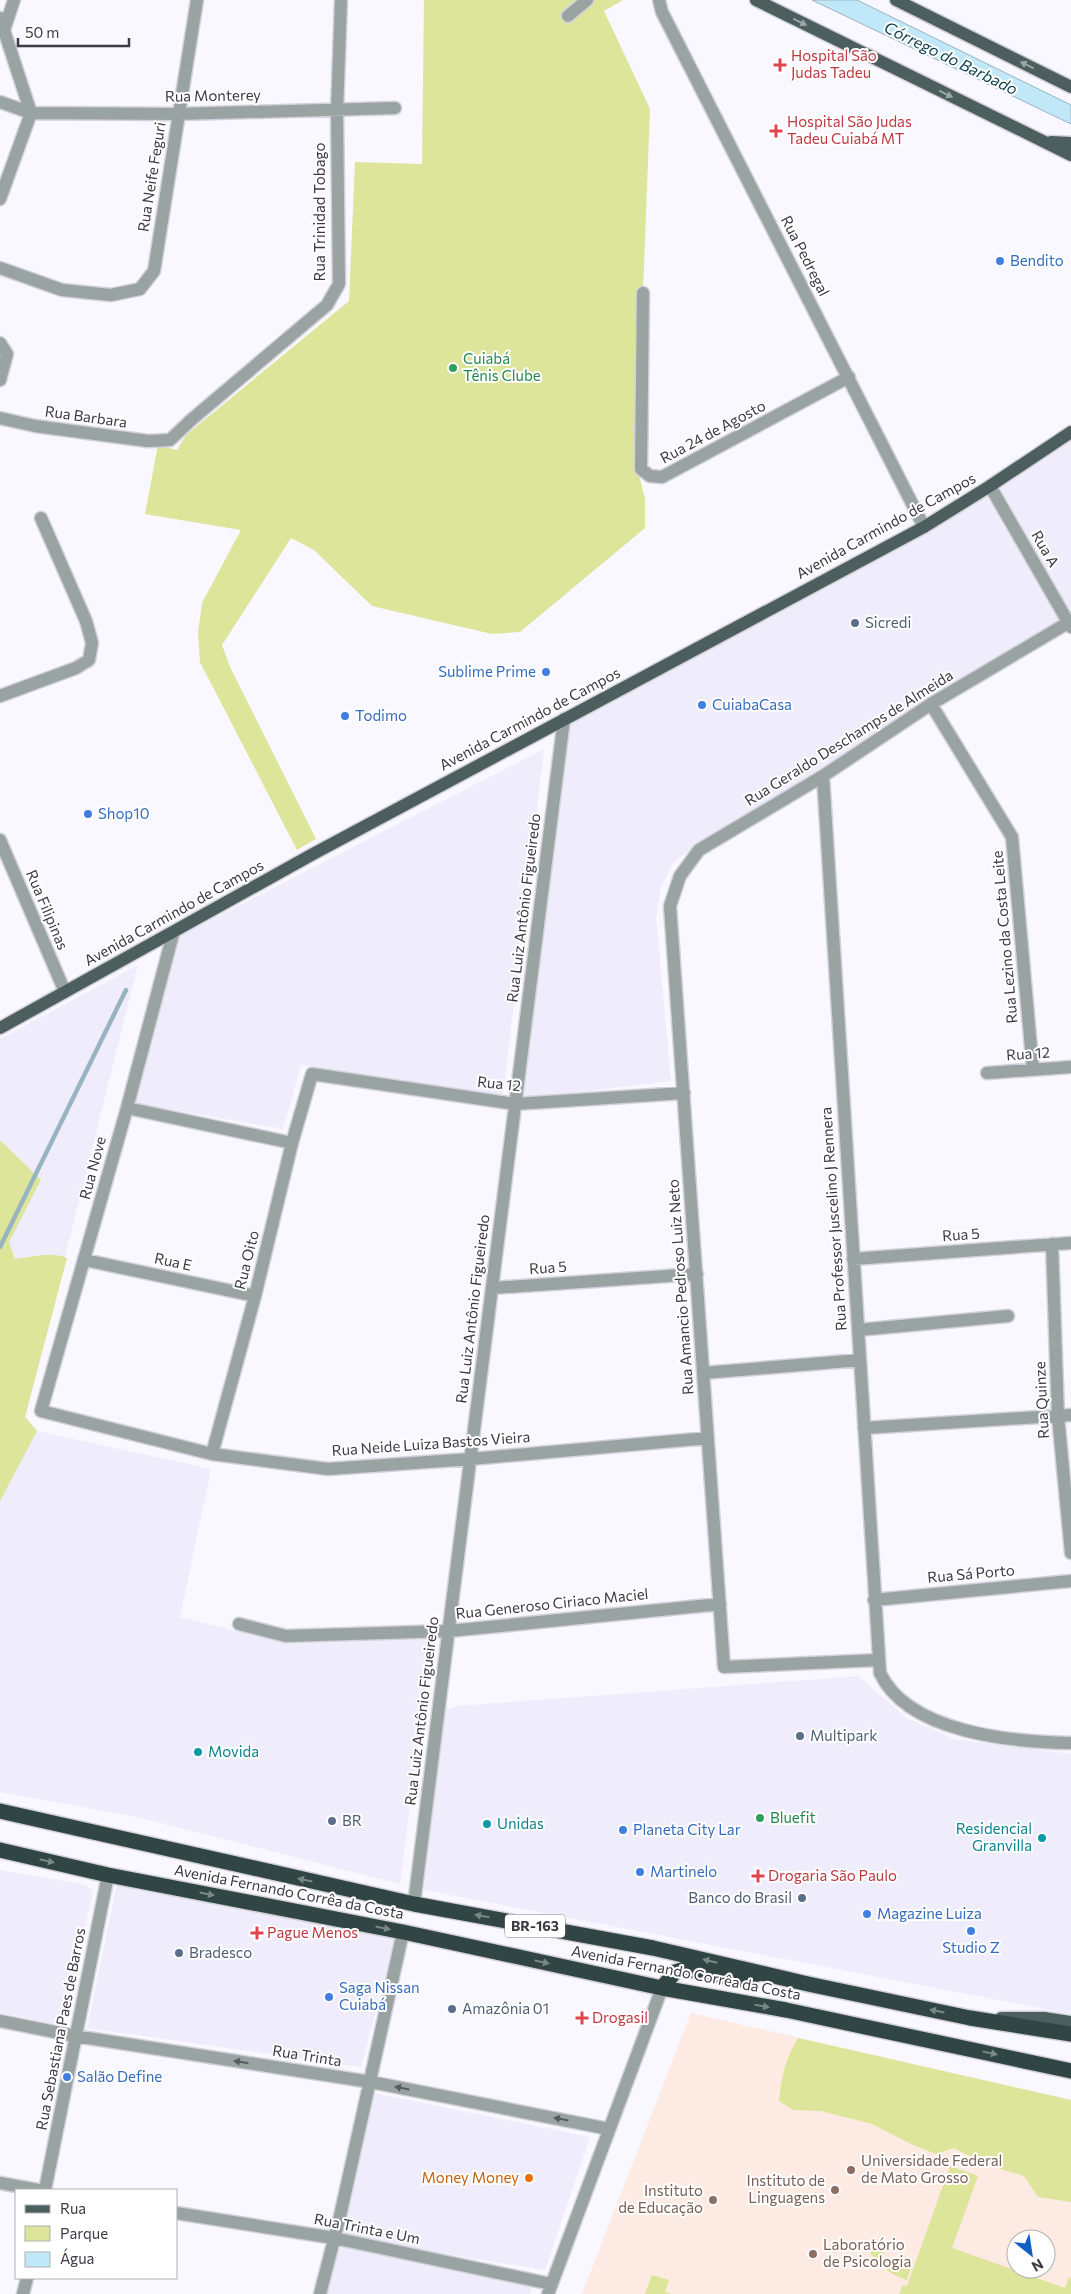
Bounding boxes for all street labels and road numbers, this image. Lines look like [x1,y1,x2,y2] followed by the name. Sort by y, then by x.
[165,85,261,105] street label: Rua Monterey
[133,121,169,233] street label: Rua Neife Feguri
[310,143,328,281] street label: Rua Trinidad Tobago
[778,212,834,299] street label: Rua Pedregal
[657,396,768,467] street label: Rua 24 de Agosto
[44,401,128,431] street label: Rua Barbara
[793,468,978,582] street label: Avenida Carmindo de Campos
[1028,527,1064,570] street label: Rua A
[436,663,623,774] street label: Avenida Carmindo de Campos
[741,665,956,809] street label: Rua Geraldo Deschamps de Almeida
[502,812,544,1003] street label: Rua Luiz Antônio Figueiredo
[987,850,1021,1024] street label: Rua Lezino da Costa Leite
[81,855,266,969] street label: Avenida Carmindo de Campos
[23,867,73,952] street label: Rua Filipinas
[1005,1042,1050,1064] street label: Rua 12
[476,1072,522,1094] street label: Rua 12
[816,1106,850,1332] street label: Rua Professor Juscelino J Rennera
[75,1134,109,1201] street label: Rua Nove
[663,1179,697,1396] street label: Rua Amancio Pedroso Luiz Neto
[451,1213,493,1404] street label: Rua Luiz Antônio Figueiredo
[942,1224,980,1244] street label: Rua 5
[230,1228,262,1291] street label: Rua Oito
[153,1248,194,1274] street label: Rua E
[529,1257,567,1277] street label: Rua 5
[1030,1361,1052,1439] street label: Rua Quinze
[331,1427,531,1459] street label: Rua Neide Luiza Bastos Vieira
[926,1560,1015,1586] street label: Rua Sá Porto
[455,1584,649,1622] street label: Rua Generoso Ciriaco Maciel
[400,1615,442,1806] street label: Rua Luiz Antônio Figueiredo
[173,1860,406,1922] street label: Avenida Fernando Corrêa da Costa
[505,1914,565,1938] road number: BR-163
[32,1926,89,2131] street label: Rua Sebastiana Paes de Barros
[570,1941,803,2003] street label: Avenida Fernando Corrêa da Costa
[271,2041,343,2069] street label: Rua Trinta
[313,2209,422,2247] street label: Rua Trinta e Um

